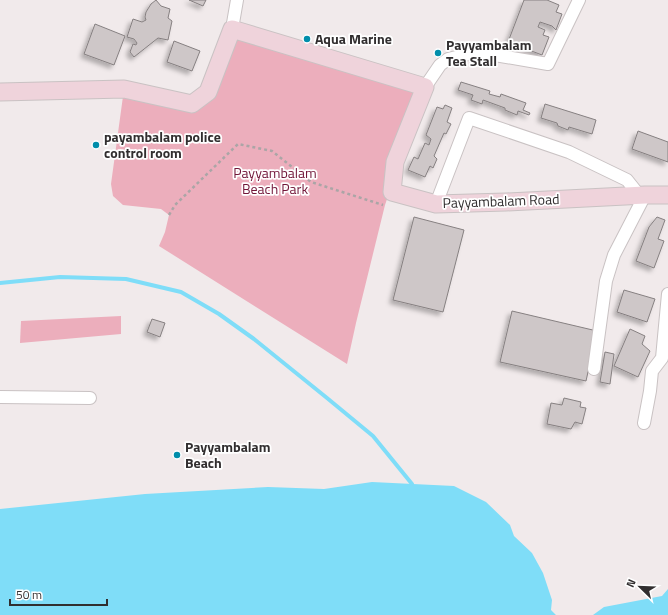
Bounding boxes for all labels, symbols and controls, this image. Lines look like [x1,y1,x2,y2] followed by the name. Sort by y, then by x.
[315,28,392,49] place label: Aqua Marine
[302,34,312,44] marker: Aqua Marine
[446,34,531,71] place label: Payyambalam Tea Stall
[433,48,443,58] marker: Payyambalam Tea Stall
[104,126,221,163] place label: payambalam police control room
[91,140,101,150] marker: payambalam police control room
[233,162,317,199] park label: Payyambalam Beach Park
[442,188,560,213] street label: Payyambalam Road
[185,436,270,473] place label: Payyambalam Beach
[172,450,182,460] marker: Payyambalam Beach
[620,567,660,607] north arrow
[622,576,640,590] text: N
[10,581,107,607] scale bar
[16,585,42,604] text: 50 m

